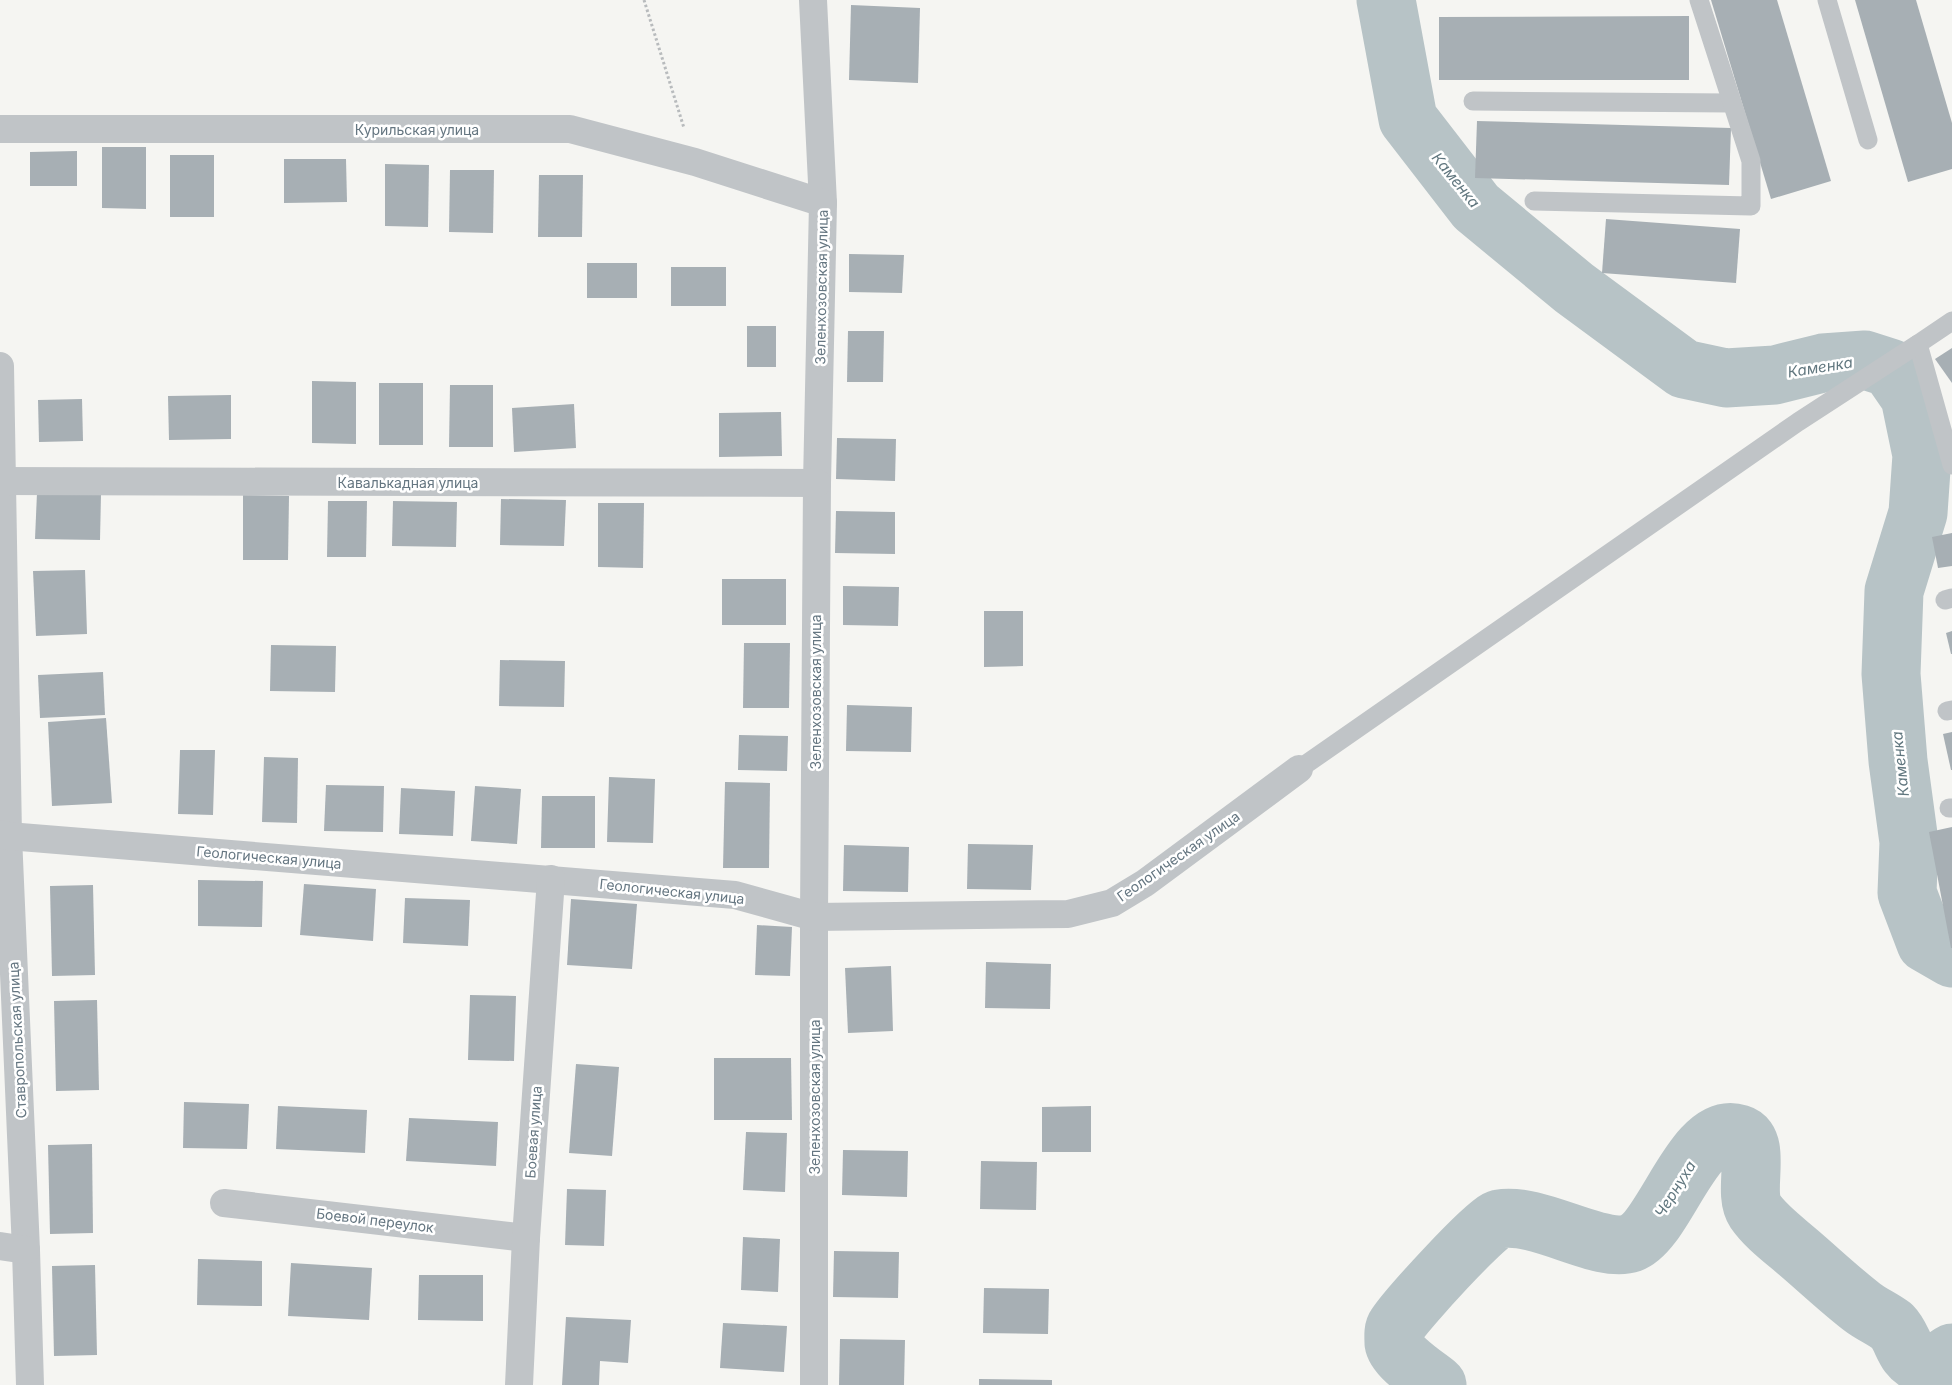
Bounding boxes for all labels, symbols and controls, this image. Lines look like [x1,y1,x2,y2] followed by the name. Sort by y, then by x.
[355,121,479,138] street label: Курильская улица
[1428,148,1484,212] water label: Каменка
[811,209,831,365] street label: Зеленхозовская улица
[1786,352,1854,382] water label: Каменка
[338,474,478,491] street label: Кавалькадная улица
[807,614,824,770] street label: Зеленхозовская улица
[1887,730,1913,798] water label: Каменка
[1113,807,1243,905] street label: Геологическая улица
[196,842,342,872] street label: Геологическая улица
[599,875,745,907] street label: Геологическая улица
[4,961,30,1119] street label: Ставропольская улица
[806,1019,823,1175] street label: Зеленхозовская улица
[521,1085,545,1179] street label: Боевая улица
[1650,1157,1700,1221] water label: Чернуха
[315,1204,435,1236] street label: Боевой переулок

